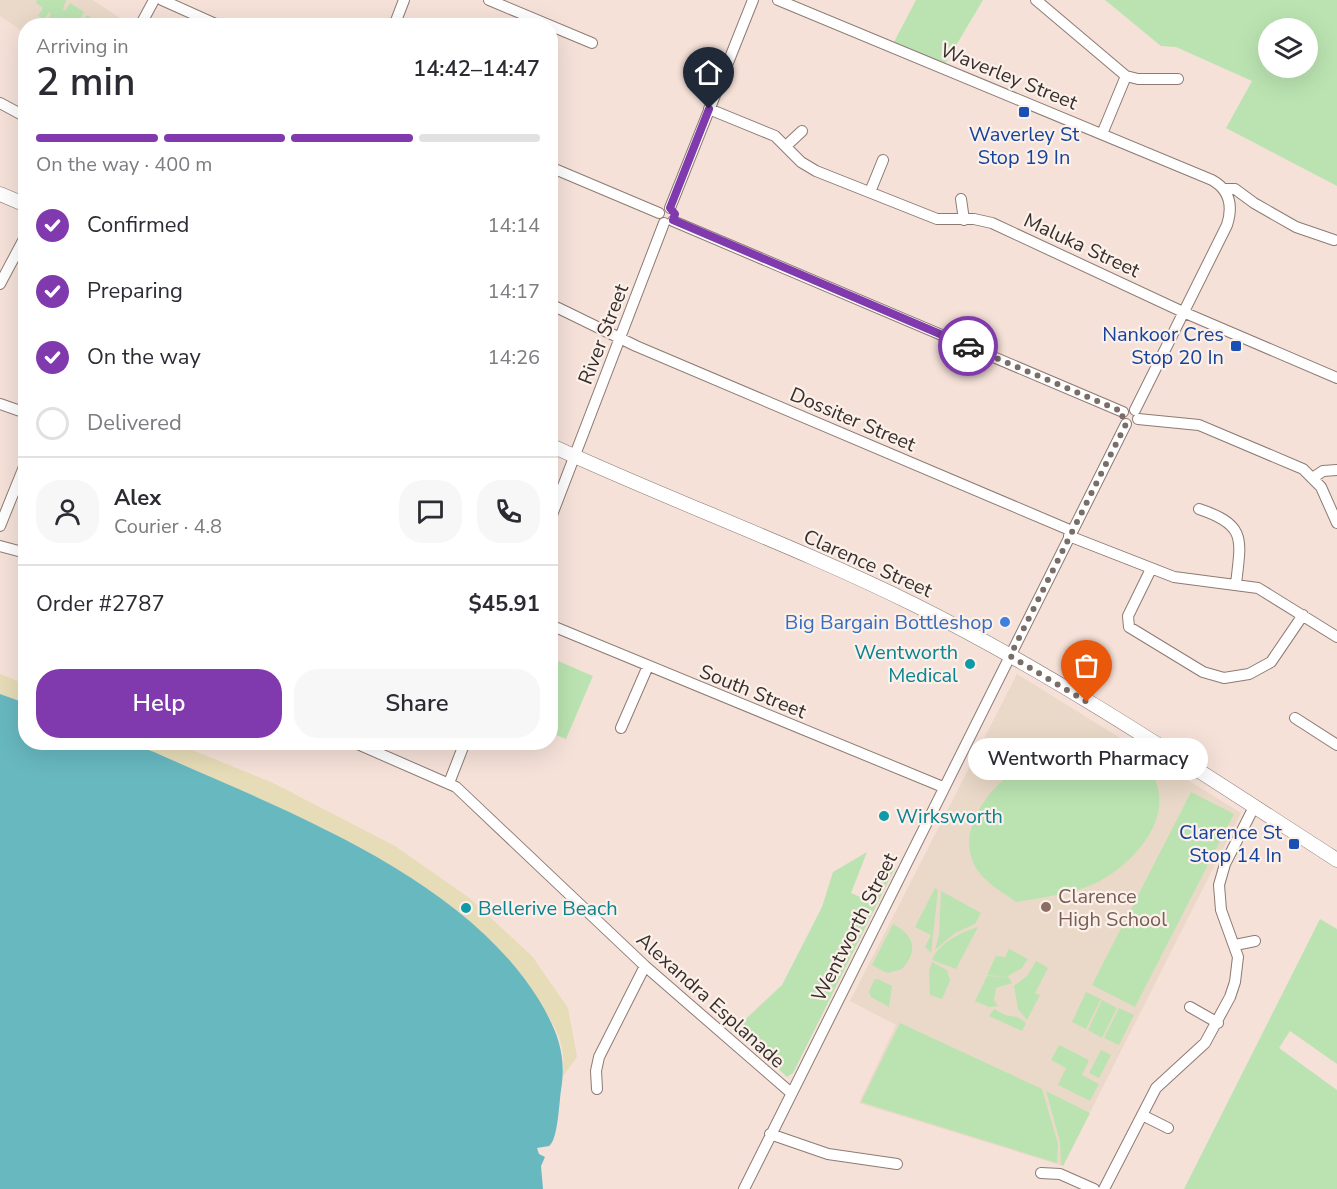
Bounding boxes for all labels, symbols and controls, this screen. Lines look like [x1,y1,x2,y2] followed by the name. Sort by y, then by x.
[1258,18,1318,78] map controls
[1258,18,1318,78] button: layers
[36,33,129,60] text: Arriving in
[936,37,1082,117] street label: Waverley Street
[683,47,734,109] pin
[413,54,540,84] text: 14:42–14:47
[36,56,135,109] text: 2 min
[692,56,725,89] icon: home
[1017,105,1031,119] marker: Waverley St Stop 19 In
[969,121,1080,171] place label: Waverley St Stop 19 In
[36,151,212,178] text: On the way · 400 m
[1019,207,1145,285] street label: Maluka Street
[36,209,69,242] icon: check
[87,210,189,240] text: Confirmed
[487,212,540,239] text: 14:14
[36,275,69,308] icon: check
[87,276,183,306] text: Preparing
[487,278,540,305] text: 14:17
[572,279,635,388] street label: River Street
[938,316,998,376] courier
[1102,321,1224,371] place label: Nankoor Cres Stop 20 In
[952,330,985,363] icon: car
[1229,339,1243,353] marker: Nankoor Cres Stop 20 In
[36,341,69,374] icon: check
[87,342,201,372] text: On the way
[487,344,540,371] text: 14:26
[786,381,921,459] street label: Dossiter Street
[87,408,182,438] text: Delivered
[36,480,99,543] button: person
[399,480,462,543] button: chat
[477,480,540,543] button: phone
[114,483,161,513] text: Alex
[114,513,222,540] text: Courier · 4.8
[799,523,937,604] street label: Clarence Street
[36,589,165,619] text: Order #2787
[469,589,540,619] text: $45.91
[785,609,993,636] place label: Big Bargain Bottleshop
[998,615,1012,629] marker: Big Bargain Bottleshop
[854,639,958,689] place label: Wentworth Medical
[1061,640,1112,702] pin
[1070,649,1103,682] icon: bag
[963,657,977,671] marker: Wentworth Medical
[696,658,811,725] street label: South Street
[36,669,282,738] button: Help
[294,669,540,738] button: Share
[967,738,1207,780] callout: Wentworth Pharmacy
[987,745,1189,772] text: Wentworth Pharmacy
[896,803,1003,830] place label: Wirksworth
[877,809,891,823] marker: Wirksworth
[1179,819,1283,869] place label: Clarence St Stop 14 In
[1287,837,1301,851] marker: Clarence St Stop 14 In
[805,847,904,1006] street label: Wentworth Street
[1058,883,1167,933] place label: Clarence High School
[478,895,618,922] place label: Bellerive Beach
[1039,900,1053,914] marker: Clarence High School
[459,901,473,915] marker: Bellerive Beach
[631,926,791,1074] street label: Alexandra Esplanade

